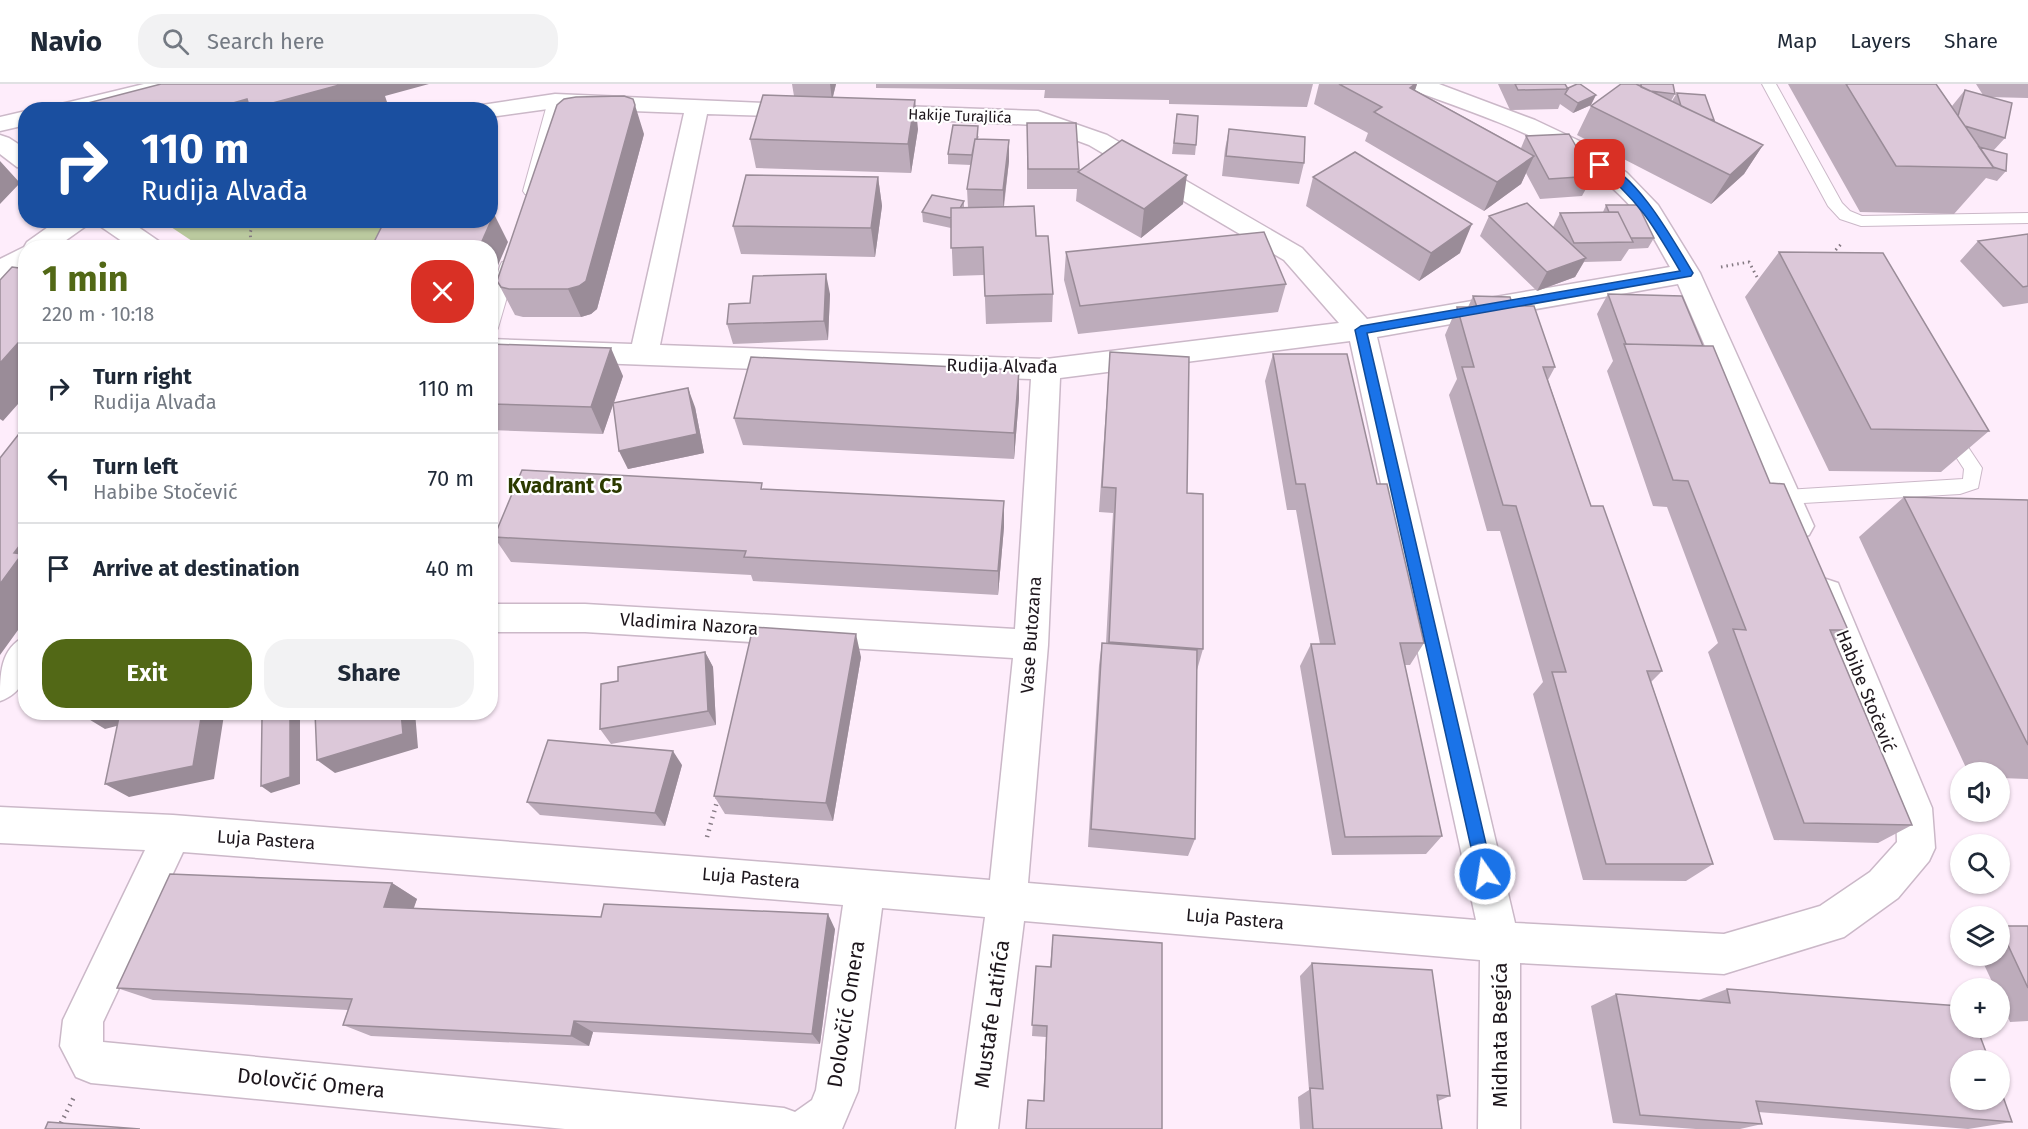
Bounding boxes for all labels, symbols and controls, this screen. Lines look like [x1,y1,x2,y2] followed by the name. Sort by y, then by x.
[138,14,558,68] search box
[30,25,102,58] text: Navio
[159,25,192,58] icon: search
[207,28,325,55] text: Search here
[1777,28,1817,54] text: Map
[1850,28,1911,54] text: Layers
[1944,28,1998,54] text: Share
[908,105,1012,127] street label: Hakije Turajlića
[141,124,249,174] text: 110 m
[42,126,120,204] icon: right
[1574,139,1625,190] pin
[1583,148,1616,181] icon: arrive
[141,175,308,207] text: Rudija Alvađa
[42,257,129,301] text: 1 min
[411,260,474,323] button: close
[42,302,154,326] text: 220 m · 10:18
[946,354,1058,378] street label: Rudija Alvađa
[93,363,192,390] text: Turn right
[42,372,75,405] icon: right
[418,375,474,402] text: 110 m
[93,390,217,414] text: Rudija Alvađa
[93,453,178,480] text: Turn left
[42,462,75,495] icon: left
[428,465,474,492] text: 70 m
[508,473,622,499] district label: Kvadrant C5
[93,480,238,504] text: Habibe Stočević
[42,552,75,585] icon: arrive
[93,555,300,582] text: Arrive at destination
[425,555,474,582] text: 40 m
[1016,576,1046,694] street label: Vase Butozana
[619,608,759,640] street label: Vladimira Nazora
[1831,627,1901,756] street label: Habibe Stočević
[42,639,252,708] button: Exit
[264,639,474,708] button: Share
[1950,762,2010,1110] map controls
[1950,762,2010,822] button: sound
[216,826,316,854] street label: Luja Pastera
[1950,834,2010,894] button: search
[1453,842,1517,906] position arrow
[701,863,801,893] street label: Luja Pastera
[1185,904,1285,934] street label: Luja Pastera
[1950,906,2010,966] button: layers
[969,938,1015,1090] street label: Mustafe Latifića
[822,939,870,1089] street label: Dolovčić Omera
[1487,962,1513,1108] street label: Midhata Begića
[1950,978,2010,1038] button: +
[1950,1050,2010,1110] button: −
[236,1062,386,1104] street label: Dolovčić Omera

